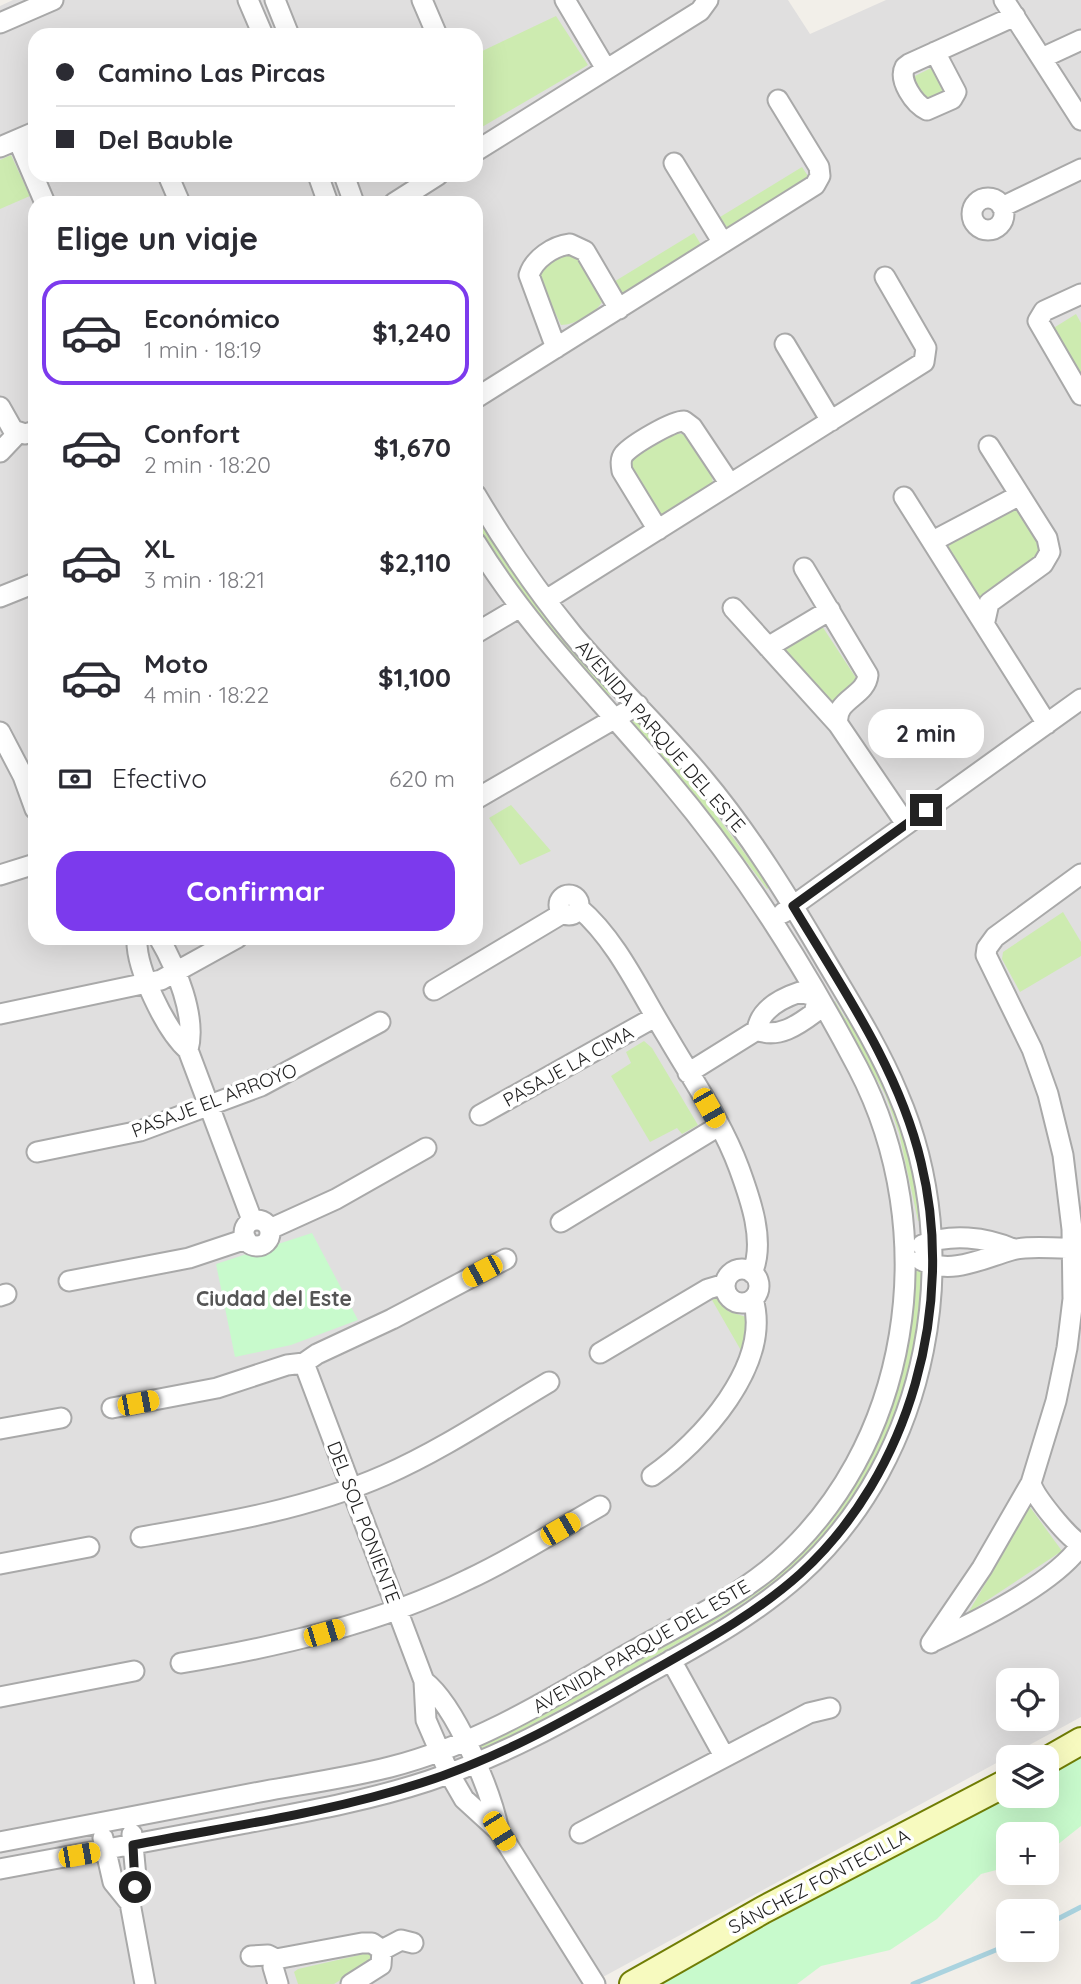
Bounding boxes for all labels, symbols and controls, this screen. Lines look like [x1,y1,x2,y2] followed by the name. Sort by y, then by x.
[98,56,325,89] text: Camino Las Pircas
[98,123,233,156] text: Del Bauble
[56,218,258,258] text: Elige un viaje
[60,301,123,364] icon: car
[144,302,280,335] text: Económico
[372,316,451,349] text: $1,240
[144,335,262,364] text: 1 min · 18:19
[60,416,123,479] icon: car
[144,417,241,450] text: Confort
[374,431,451,464] text: $1,670
[144,450,271,479] text: 2 min · 18:20
[60,531,123,594] icon: car
[144,532,176,565] text: XL
[379,546,451,579] text: $2,110
[144,565,265,594] text: 3 min · 18:21
[571,635,751,837] street label: AVENIDA PARQUE DEL ESTE
[60,646,123,709] icon: car
[144,647,208,680] text: Moto
[378,661,451,694] text: $1,100
[144,680,269,709] text: 4 min · 18:22
[868,708,984,758] callout: 2 min
[896,719,956,748] text: 2 min
[56,760,94,798] icon: cash
[112,762,207,795] text: Efectivo
[389,764,455,793] text: 620 m
[910,794,942,826] route end
[56,851,455,931] button: Confirmar
[499,1020,637,1112] street label: PASAJE LA CIMA
[128,1057,300,1143] street label: PASAJE EL ARROYO
[690,1085,729,1131] car
[459,1252,506,1290] car
[196,1285,352,1311] district label: Ciudad del Este
[116,1389,161,1417] car
[322,1438,406,1606] street label: DEL SOL PONIENTE
[537,1509,584,1549] car
[528,1574,754,1718] street label: AVENIDA PARQUE DEL ESTE
[301,1617,348,1649] car
[996,1668,1059,1962] map controls
[996,1668,1059,1731] button: locate
[996,1745,1059,1808] button: layers
[479,1808,520,1854] car
[996,1822,1059,1885] button: +
[724,1823,914,1939] street label: SÁNCHEZ FONTECILLA
[57,1841,102,1869] car
[119,1871,151,1903] route start
[996,1899,1059,1962] button: −

